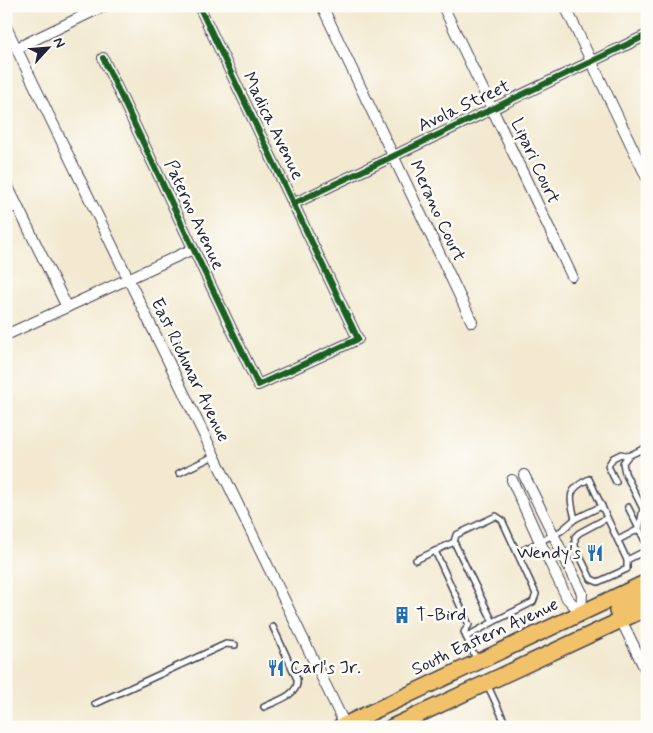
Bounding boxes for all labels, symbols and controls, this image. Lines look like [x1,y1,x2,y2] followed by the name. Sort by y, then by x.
[22,22,72,72] north arrow
[49,35,69,51] text: N
[236,68,310,184] street label: Madica Avenue
[414,74,514,138] street label: Avola Street
[505,114,565,208] street label: Lipari Court
[158,156,230,274] street label: Paterno Avenue
[403,157,471,265] street label: Merano Court
[145,294,235,446] street label: East Richmar Avenue
[517,541,581,565] place label: Wendy's
[585,543,605,563] restaurant icon: Wendy's
[408,592,562,682] street label: South Eastern Avenue
[416,603,466,627] place label: T-Bird
[392,605,412,625] building icon: T-Bird
[290,656,361,680] place label: Carl's Jr.
[266,658,286,678] restaurant icon: Carl's Jr.

